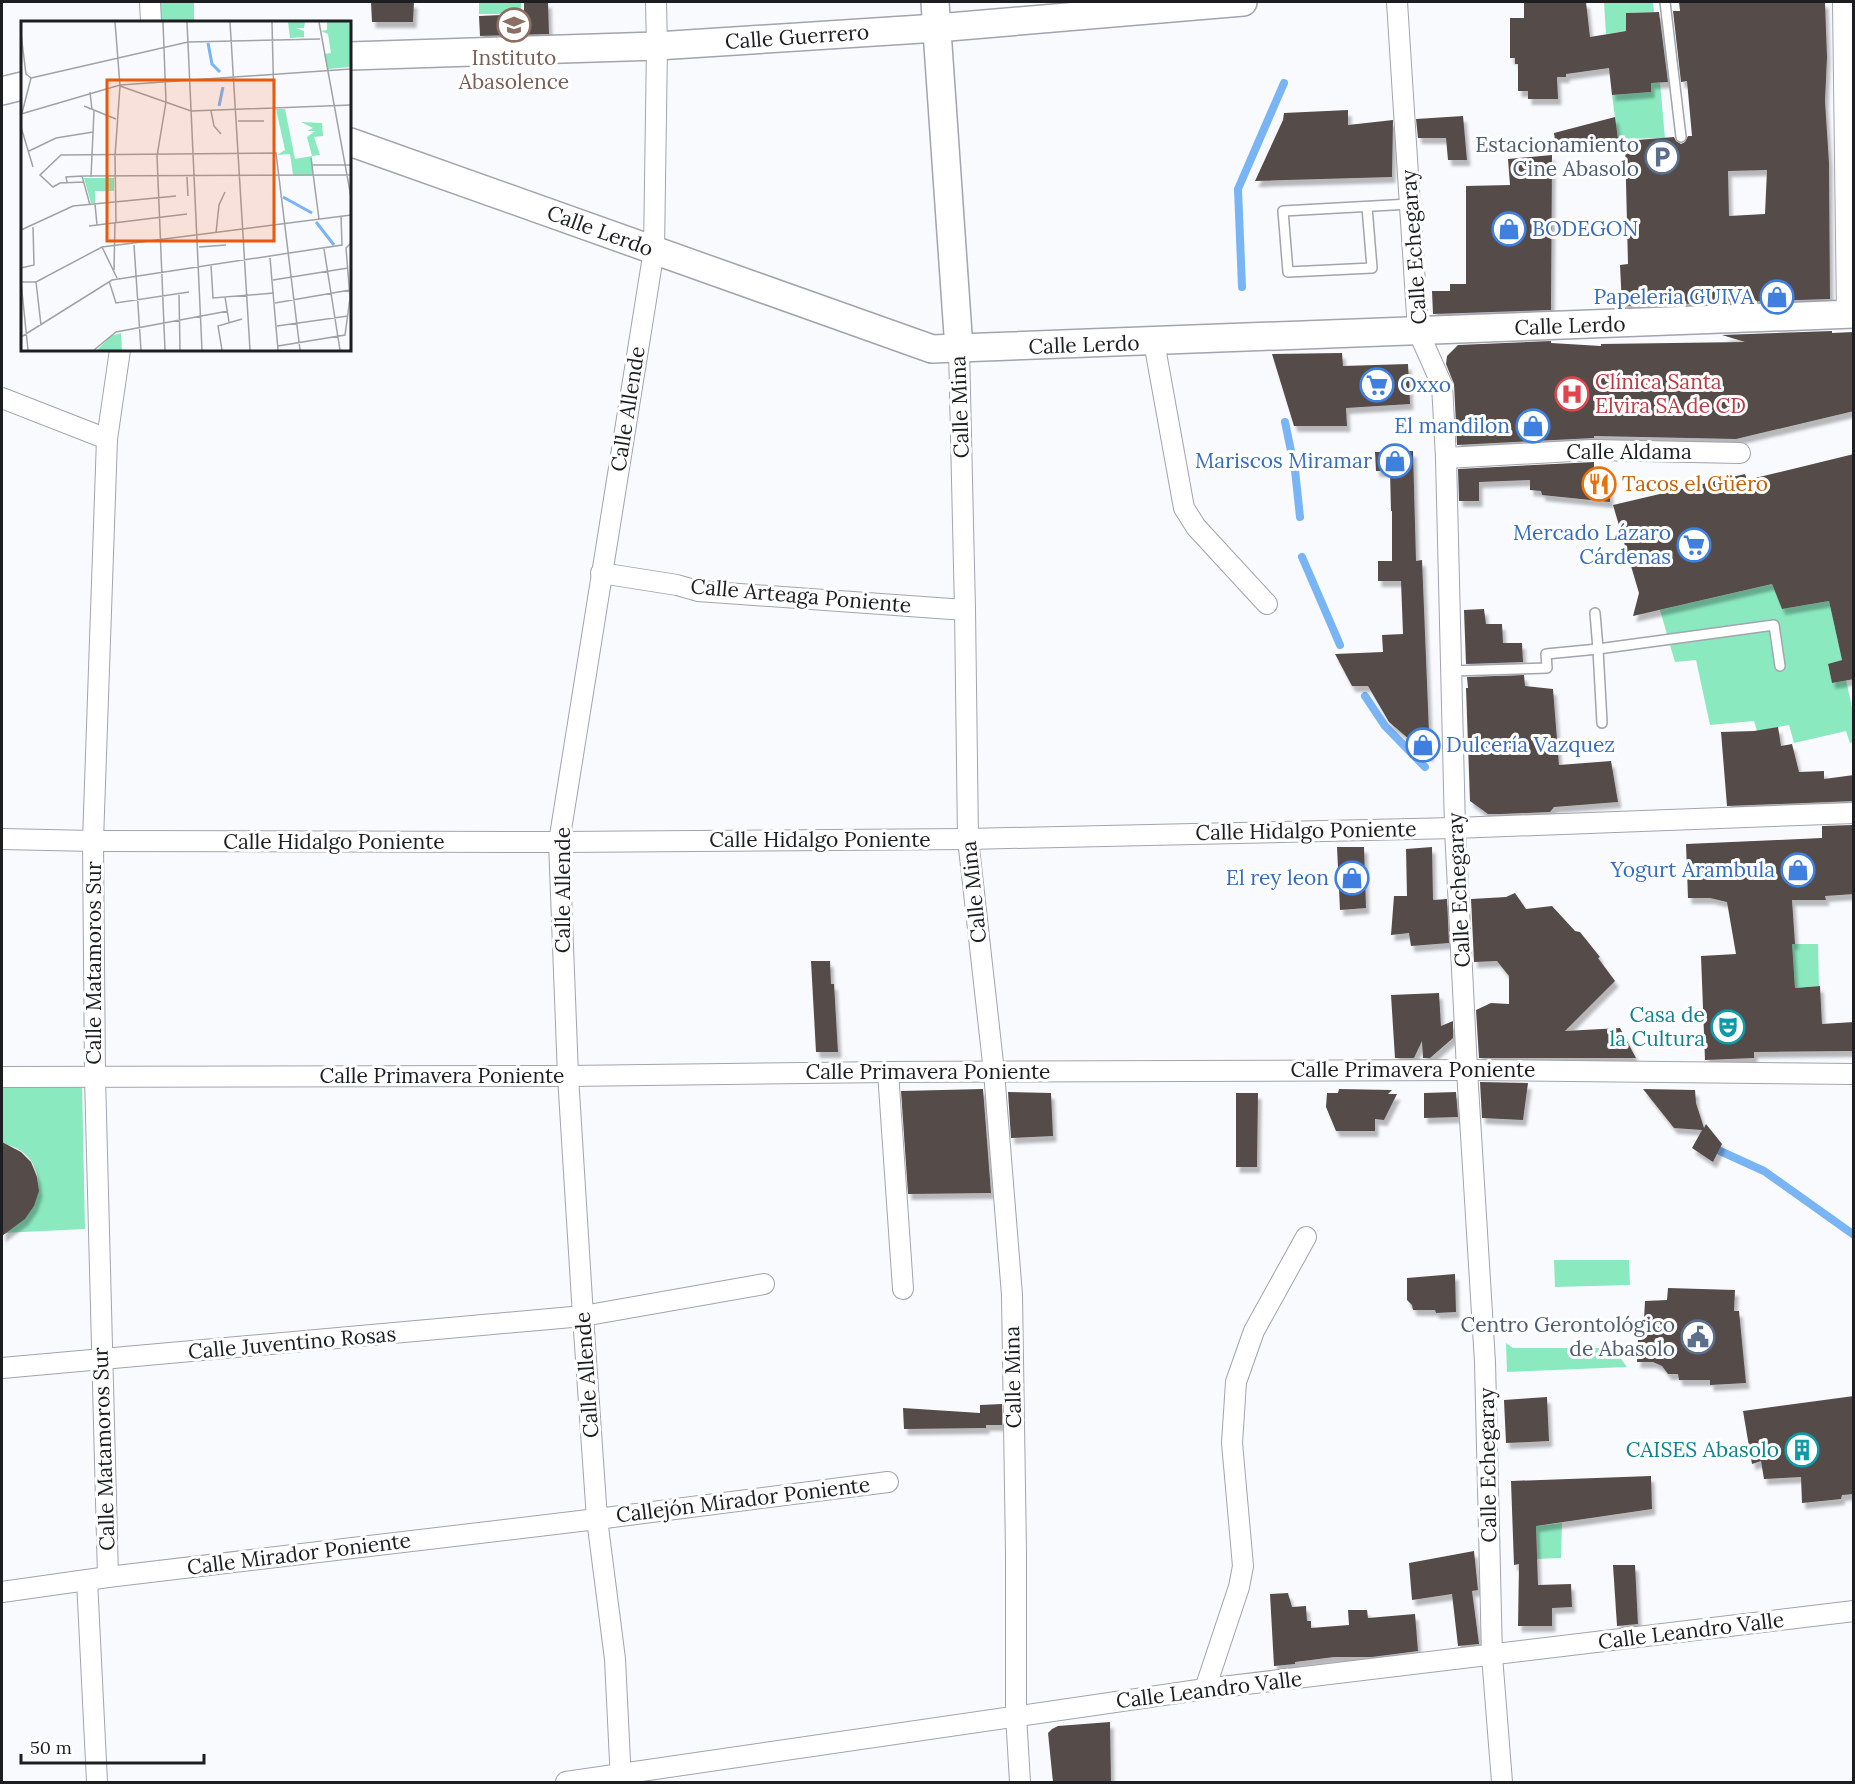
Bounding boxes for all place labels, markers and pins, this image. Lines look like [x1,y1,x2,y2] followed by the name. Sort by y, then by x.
[496,7,532,43] school or university icon: Instituto Abasolence
[458,44,569,95] place label: Instituto Abasolence
[1475,131,1639,182] place label: Estacionamiento Cine Abasolo
[1644,139,1680,175] parking icon: Estacionamiento Cine Abasolo
[1491,211,1527,247] shop icon: BODEGON
[1532,215,1638,242] place label: BODEGON
[1759,279,1795,315] shop icon: Papeleria GUIVA
[1593,283,1755,310] place label: Papeleria GUIVA
[1359,367,1395,403] supermarket icon: Oxxo
[1595,368,1746,419] place label: Clínica Santa Elvira SA de CD
[1400,371,1451,398] place label: Oxxo
[1554,376,1590,412] hospital icon: Clínica Santa Elvira SA de CD
[1515,408,1551,444] shop icon: El mandilon
[1394,412,1510,439] place label: El mandilon
[1377,443,1413,479] shop icon: Mariscos Miramar
[1195,447,1372,474] place label: Mariscos Miramar
[1581,466,1617,502] restaurant icon: Tacos el Güero
[1622,470,1768,497] place label: Tacos el Güero
[1513,519,1671,570] place label: Mercado Lázaro Cárdenas
[1676,527,1712,563] supermarket icon: Mercado Lázaro Cárdenas
[1405,727,1441,763] shop icon: Dulcería Vazquez
[1446,731,1615,758] place label: Dulcería Vazquez
[1780,852,1816,888] shop icon: Yogurt Arambula
[1610,856,1775,883] place label: Yogurt Arambula
[1334,860,1370,896] shop icon: El rey leon
[1226,864,1329,891] place label: El rey leon
[1610,1001,1705,1052] place label: Casa de la Cultura
[1710,1009,1746,1045] theatre icon: Casa de la Cultura
[1461,1311,1675,1362] place label: Centro Gerontológico de Abasolo
[1680,1319,1716,1355] public building icon: Centro Gerontológico de Abasolo
[1784,1432,1820,1468] building icon: CAISES Abasolo
[1626,1436,1779,1463] place label: CAISES Abasolo

